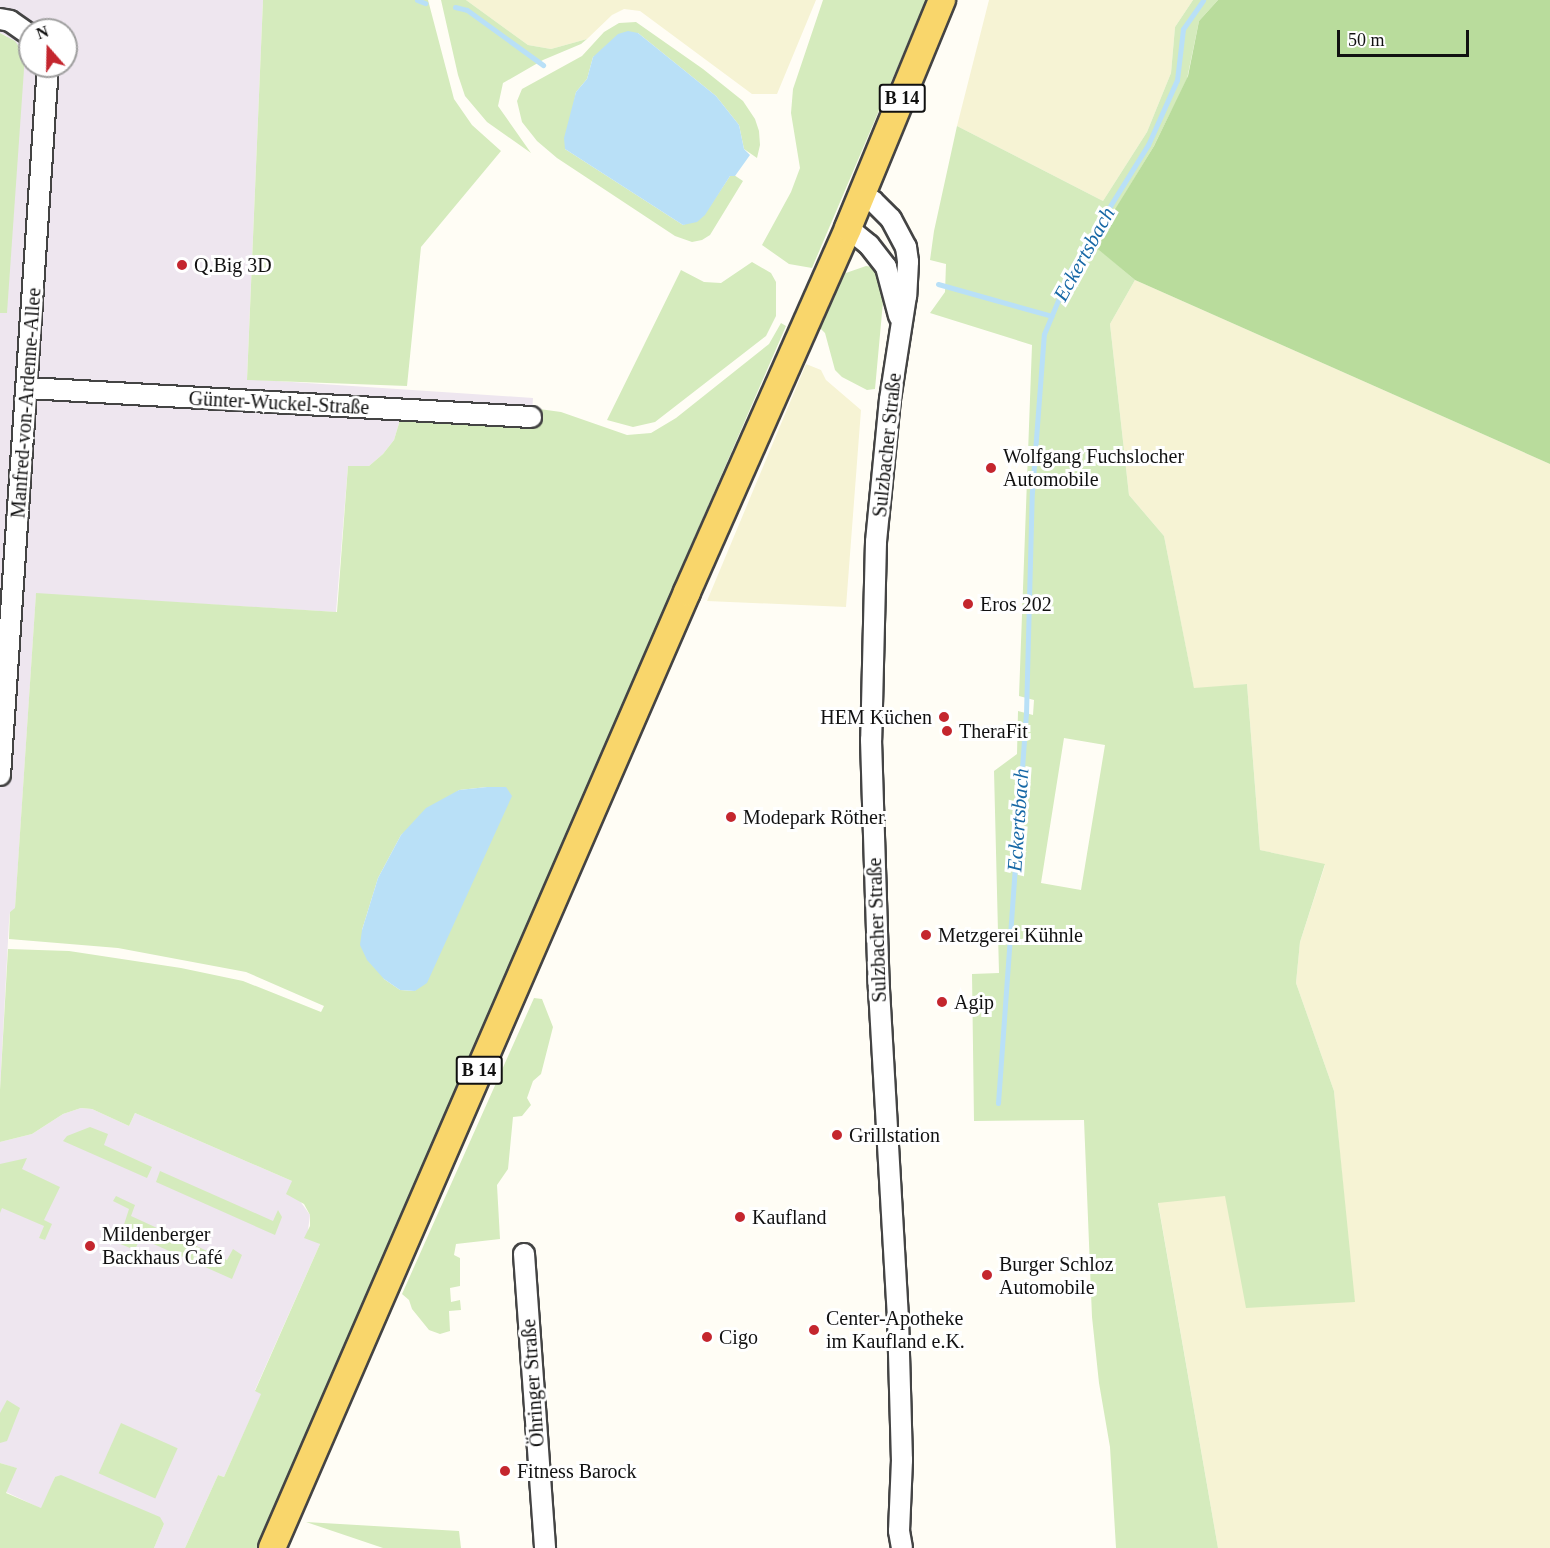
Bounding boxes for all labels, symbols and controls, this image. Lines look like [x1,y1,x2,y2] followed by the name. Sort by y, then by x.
[18,18,78,78] north arrow
[1340,18,1472,56] scale bar
[34,23,51,42] text: N
[1348,30,1385,50] text: 50 m
[878,83,926,113] road number: B 14
[1048,203,1120,305] water label: Eckertsbach
[194,253,272,277] place label: Q.Big 3D
[175,258,189,272] marker: Q.Big 3D
[6,287,46,519] street label: Manfred-von-Ardenne-Allee
[867,372,907,518] street label: Sulzbacher Straße
[188,386,370,420] street label: Günter-Wuckel-Straße
[1003,444,1184,491] place label: Wolfgang Fuchslocher Automobile
[984,461,998,475] marker: Wolfgang Fuchslocher Automobile
[980,592,1052,616] place label: Eros 202
[961,597,975,611] marker: Eros 202
[820,705,932,729] place label: HEM Küchen
[937,710,951,724] marker: HEM Küchen
[959,719,1028,743] place label: TheraFit
[940,724,954,738] marker: TheraFit
[1002,767,1034,873] water label: Eckertsbach
[743,805,885,829] place label: Modepark Röther
[724,810,738,824] marker: Modepark Röther
[862,857,892,1003] street label: Sulzbacher Straße
[938,923,1083,947] place label: Metzgerei Kühnle
[919,928,933,942] marker: Metzgerei Kühnle
[954,990,994,1014] place label: Agip
[935,995,949,1009] marker: Agip
[455,1055,503,1085] road number: B 14
[849,1123,940,1147] place label: Grillstation
[830,1128,844,1142] marker: Grillstation
[752,1205,826,1229] place label: Kaufland
[733,1210,747,1224] marker: Kaufland
[102,1222,223,1269] place label: Mildenberger Backhaus Café
[83,1239,97,1253] marker: Mildenberger Backhaus Café
[999,1252,1114,1299] place label: Burger Schloz Automobile
[980,1268,994,1282] marker: Burger Schloz Automobile
[826,1306,965,1353] place label: Center-Apotheke im Kaufland e.K.
[517,1318,549,1448] street label: Öhringer Straße
[807,1323,821,1337] marker: Center-Apotheke im Kaufland e.K.
[719,1325,758,1349] place label: Cigo
[700,1330,714,1344] marker: Cigo
[517,1459,636,1483] place label: Fitness Barock
[498,1464,512,1478] marker: Fitness Barock

